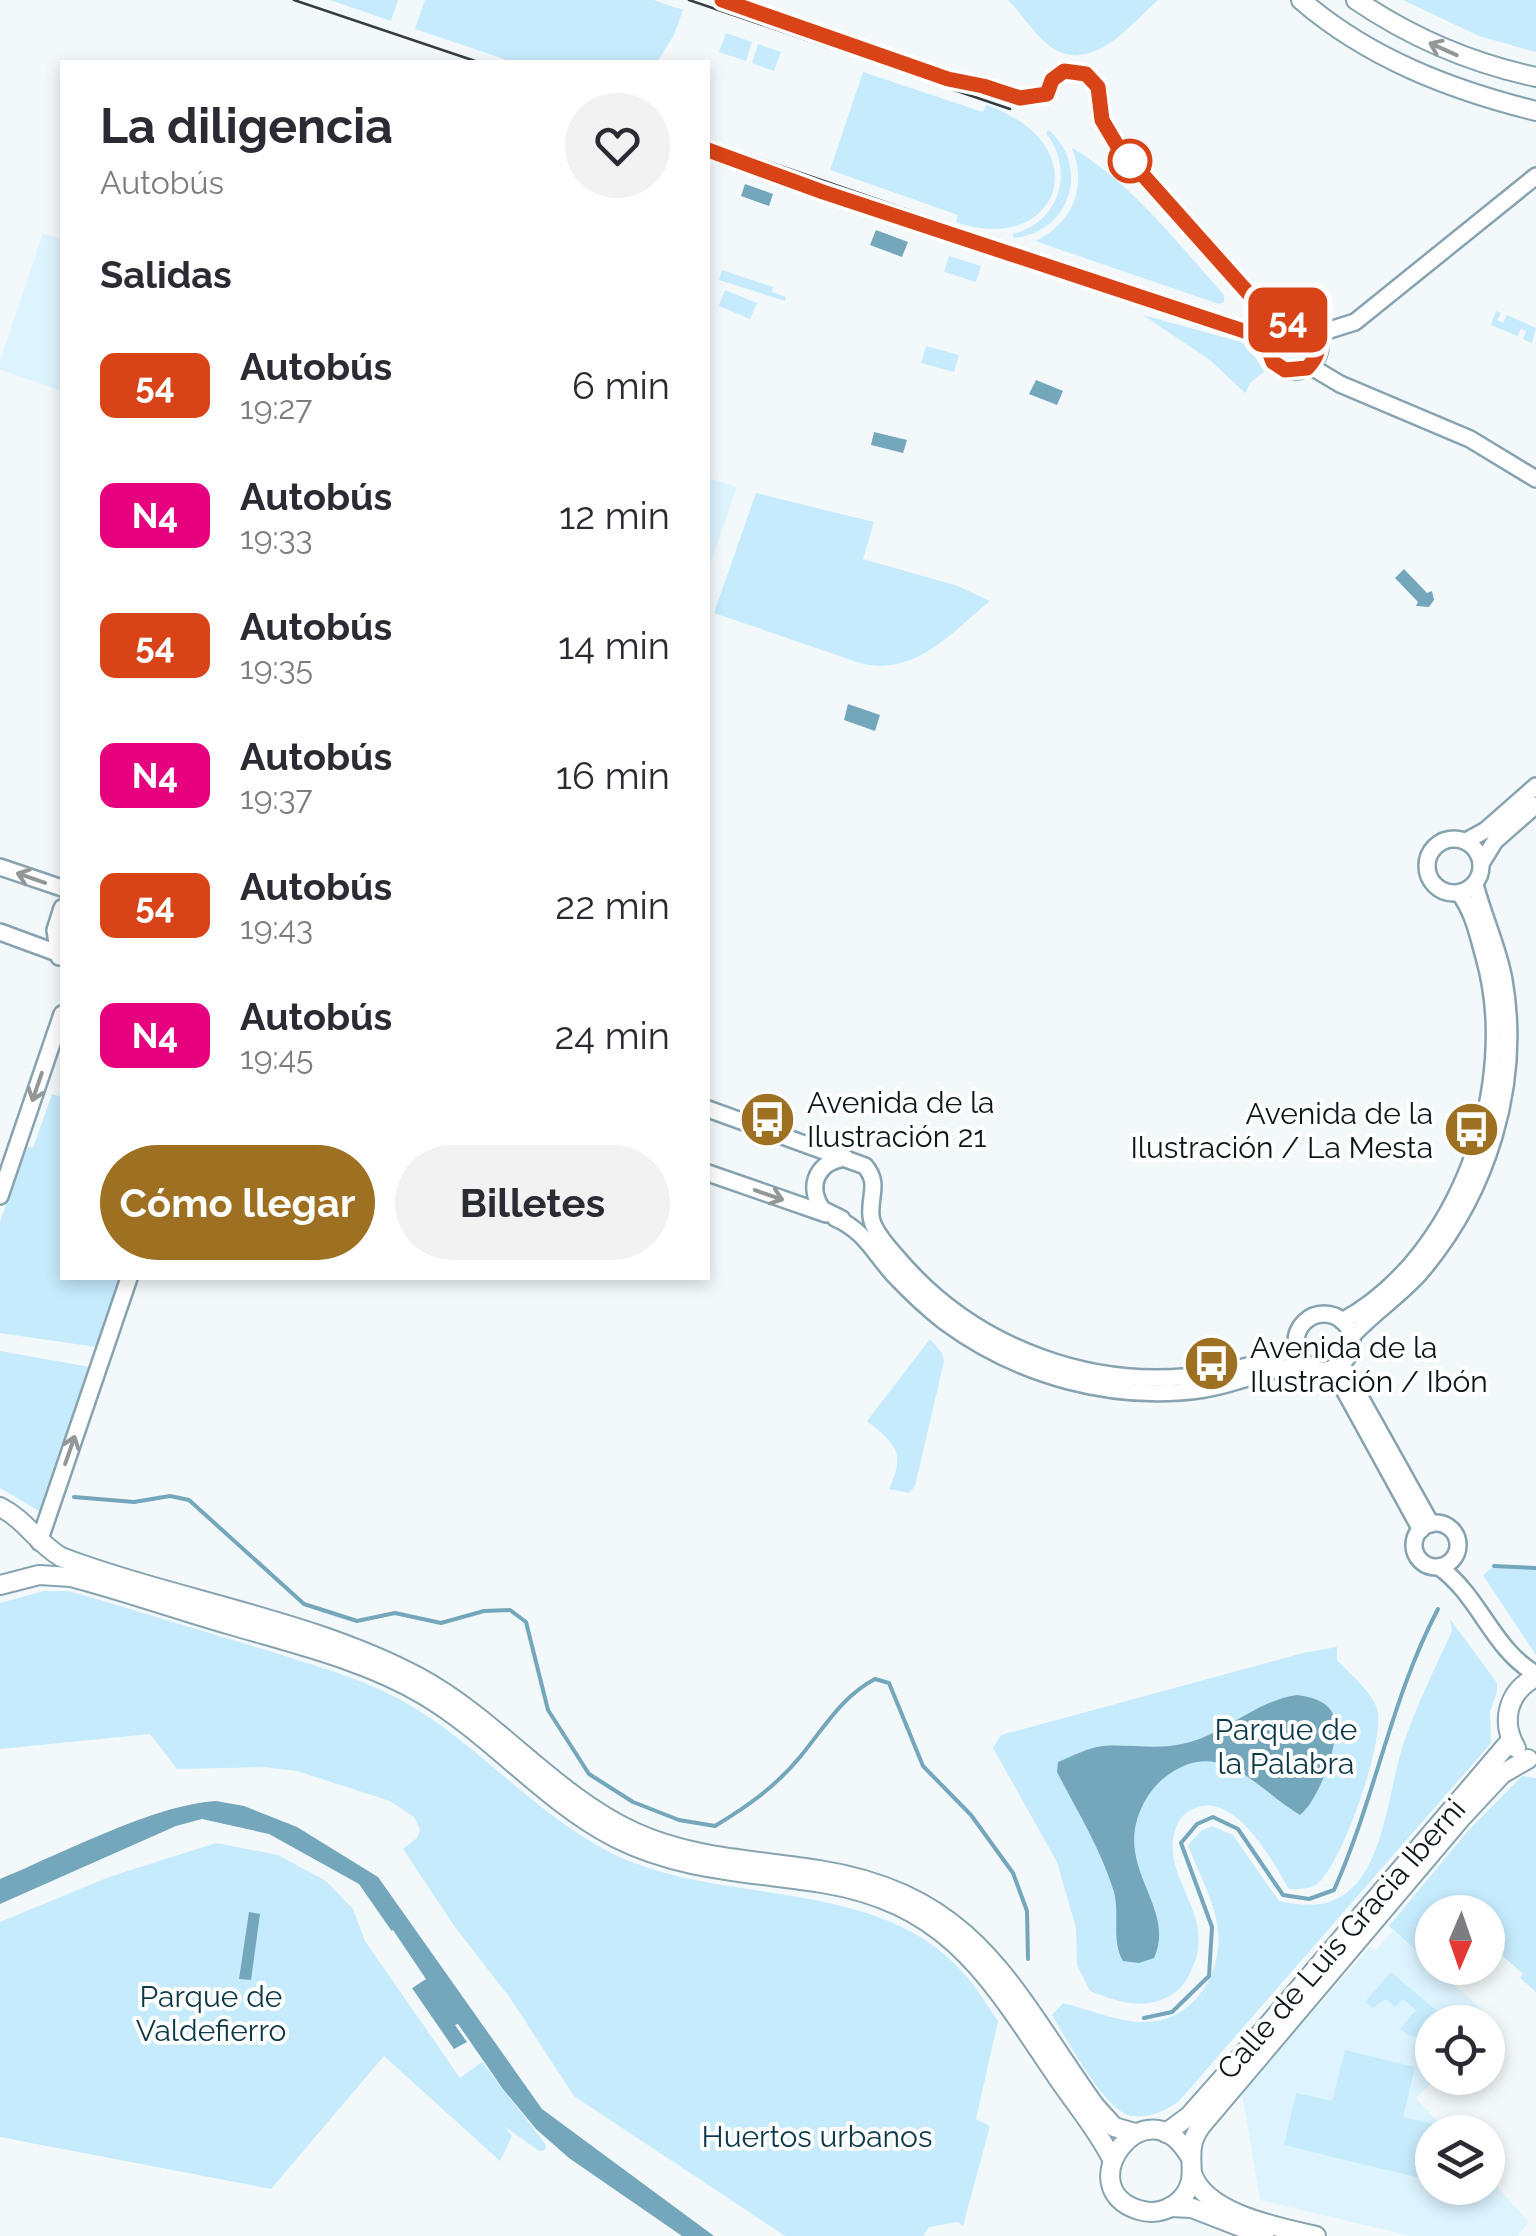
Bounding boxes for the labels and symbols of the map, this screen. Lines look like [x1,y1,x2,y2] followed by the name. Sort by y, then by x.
[1428,39,1459,57] one-way arrow
[1109,140,1151,182] unlabelled marker
[1243,288,1333,352] line badge: 54
[17,868,48,886] one-way arrow
[27,1070,45,1101] one-way arrow
[807,1085,994,1154] place label: Avenida de la Ilustración 21
[738,1089,798,1149] bus stop icon: Avenida de la Ilustración 21
[1130,1096,1433,1165] place label: Avenida de la Ilustración / La Mesta
[1442,1100,1502,1160] bus stop icon: Avenida de la Ilustración / La Mesta
[752,1187,784,1205] one-way arrow
[1250,1330,1488,1399] place label: Avenida de la Ilustración / Ibón
[1181,1334,1241,1394] bus stop icon: Avenida de la Ilustración / Ibón
[63,1434,81,1466] one-way arrow
[1215,1712,1357,1781] park label: Parque de la Palabra
[1210,1792,1472,2086] street label: Calle de Luis Gracia Iberni
[1415,1895,1505,1985] north arrow
[136,1979,286,2048] park label: Parque de Valdefierro
[702,2119,932,2154] park label: Huertos urbanos

